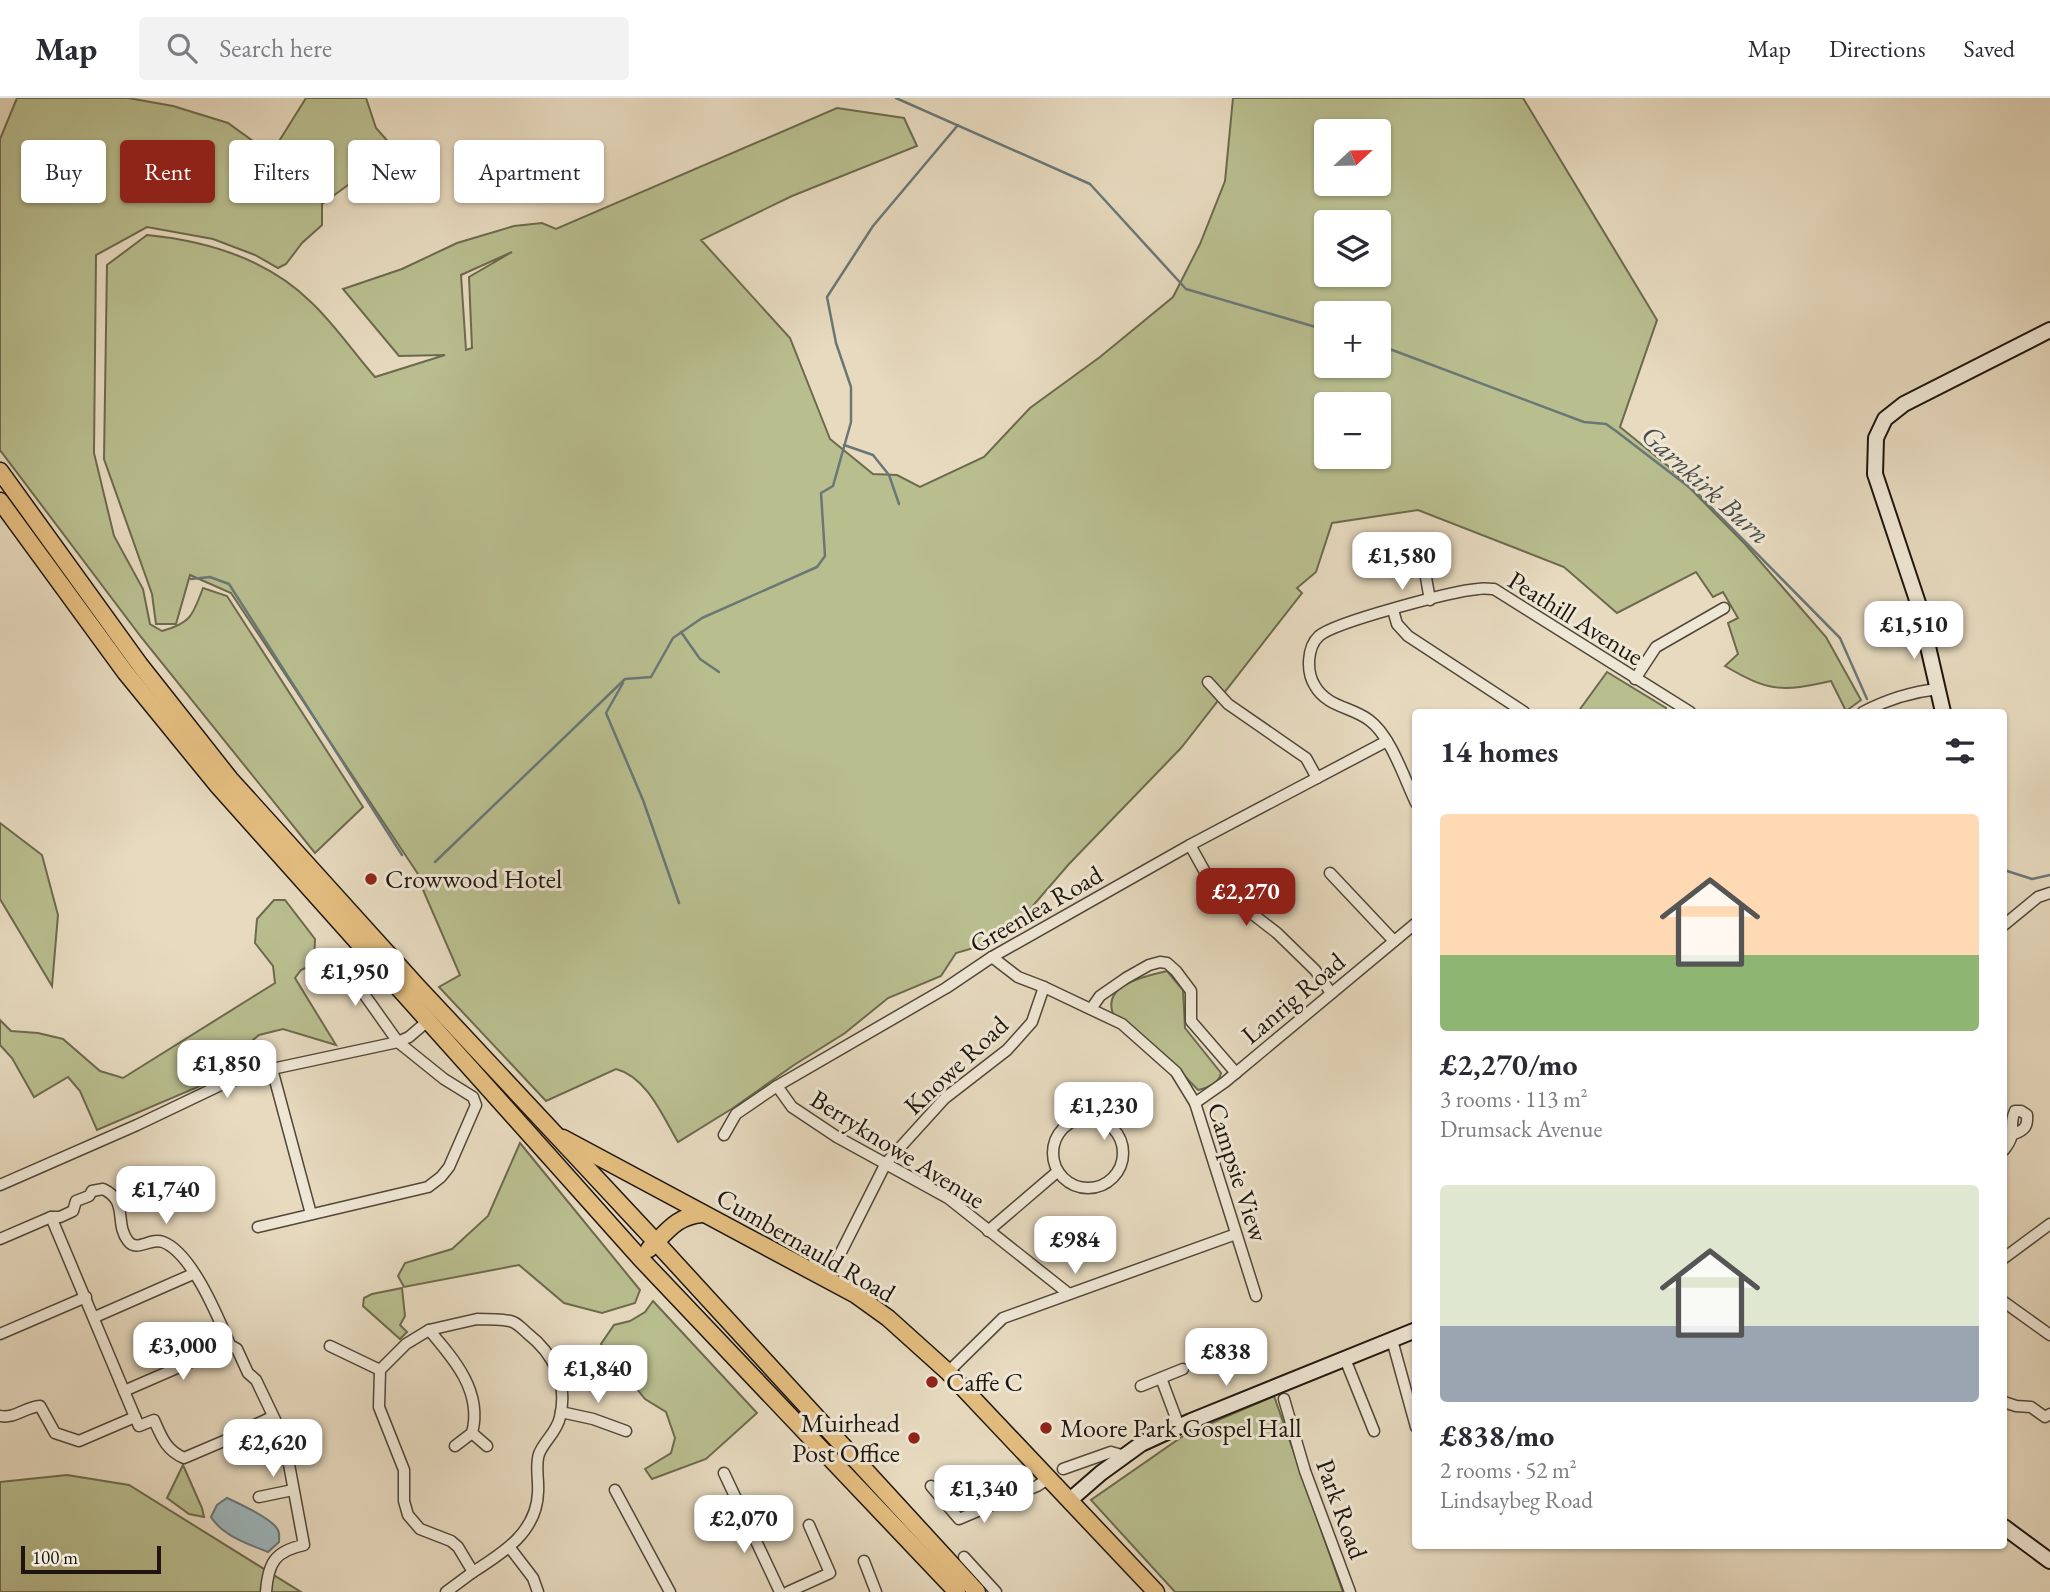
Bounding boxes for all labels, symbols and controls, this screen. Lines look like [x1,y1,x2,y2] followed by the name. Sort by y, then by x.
[139,17,629,80] search box
[35,27,97,70] text: Map
[163,29,201,67] icon: search
[219,31,332,65] text: Search here
[1748,33,1791,64] text: Map
[1829,33,1926,64] text: Directions
[1964,33,2015,64] text: Saved
[1314,119,1391,196] north arrow
[1314,119,1391,469] map controls
[21,140,106,203] chip: Buy
[120,140,215,203] chip: Rent
[229,140,334,203] chip: Filters
[348,140,440,203] chip: New
[454,140,604,203] chip: Apartment
[1314,210,1391,287] button: layers
[1314,301,1391,378] button: +
[1314,392,1391,469] button: −
[1634,416,1778,552] water label: Garnkirk Burn
[1345,532,1459,592] pin: £1,580
[1368,540,1436,570] text: £1,580
[1502,563,1650,673] street label: Peathill Avenue
[1857,602,1971,661] pin: £1,510
[1880,609,1948,639] text: £1,510
[1440,732,1558,771] text: 14 homes
[1941,732,1979,770] icon: filters
[964,857,1109,961] street label: Greenlea Road
[1647,859,1773,985] icon: home
[385,862,562,896] place label: Crowwood Hotel
[1189,868,1303,928] pin: £2,270
[363,871,379,887] marker: Crowwood Hotel
[1212,876,1280,906] text: £2,270
[1234,944,1353,1051] street label: Lanrig Road
[298,948,412,1008] pin: £1,950
[321,956,389,986] text: £1,950
[897,1007,1016,1122] street label: Knowe Road
[170,1040,284,1100] pin: £1,850
[1440,1045,1578,1084] text: £2,270/mo
[193,1048,261,1078] text: £1,850
[804,1082,992,1216] street label: Berryknowe Avenue
[1047,1082,1161,1142] pin: £1,230
[1440,1084,1588,1114] text: 3 rooms · 113 m²
[1070,1090,1138,1120] text: £1,230
[1200,1098,1276,1246] street label: Campsie View
[1440,1114,1602,1144] text: Drumsack Avenue
[109,1166,223,1226] pin: £1,740
[132,1174,200,1204] text: £1,740
[710,1180,902,1310] street label: Cumbernauld Road
[1034,1216,1116,1276] pin: £984
[1050,1224,1100,1254] text: £984
[1647,1230,1773,1356] icon: home
[126,1322,240,1382] pin: £3,000
[1185,1328,1267,1388] pin: £838
[149,1330,217,1360] text: £3,000
[1201,1336,1251,1366] text: £838
[541,1346,655,1405] pin: £1,840
[564,1353,632,1383] text: £1,840
[946,1365,1023,1399] place label: Caffe C
[924,1374,940,1390] marker: Caffe C
[792,1406,901,1470] place label: Muirhead Post Office
[1060,1411,1301,1445] place label: Moore Park Gospel Hall
[1440,1416,1554,1455] text: £838/mo
[216,1420,330,1479] pin: £2,620
[1038,1420,1054,1436] marker: Moore Park Gospel Hall
[239,1427,307,1457] text: £2,620
[906,1430,922,1446] marker: Muirhead Post Office
[1308,1454,1376,1564] street label: Park Road
[1440,1455,1577,1485] text: 2 rooms · 52 m²
[927,1466,1041,1525] pin: £1,340
[950,1473,1018,1503] text: £1,340
[1440,1485,1593,1515] text: Lindsaybeg Road
[687,1496,801,1555] pin: £2,070
[710,1503,778,1533] text: £2,070
[21,1543,161,1575] scale bar
[32,1545,78,1570] text: 100 m

